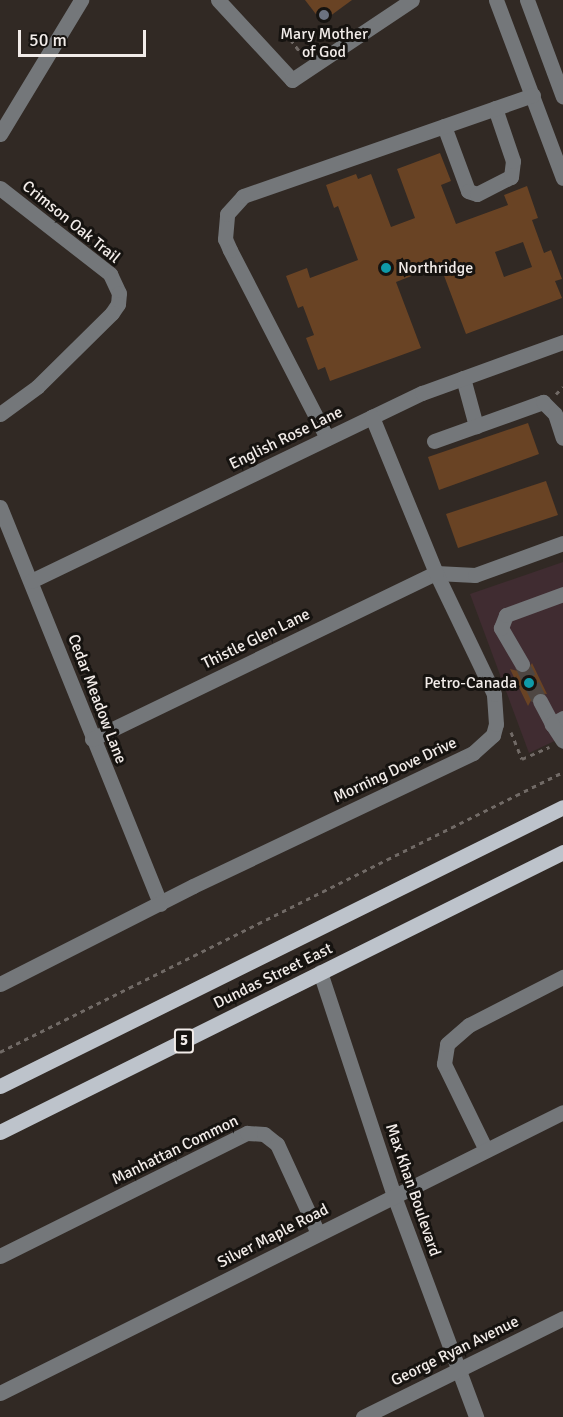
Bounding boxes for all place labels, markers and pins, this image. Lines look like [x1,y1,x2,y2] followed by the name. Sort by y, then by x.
[317,8,331,22] marker: Mary Mother of God
[280,24,368,62] place label: Mary Mother of God
[398,258,473,278] place label: Northridge
[379,261,393,275] marker: Northridge
[424,673,517,693] place label: Petro-Canada
[522,676,536,690] marker: Petro-Canada

